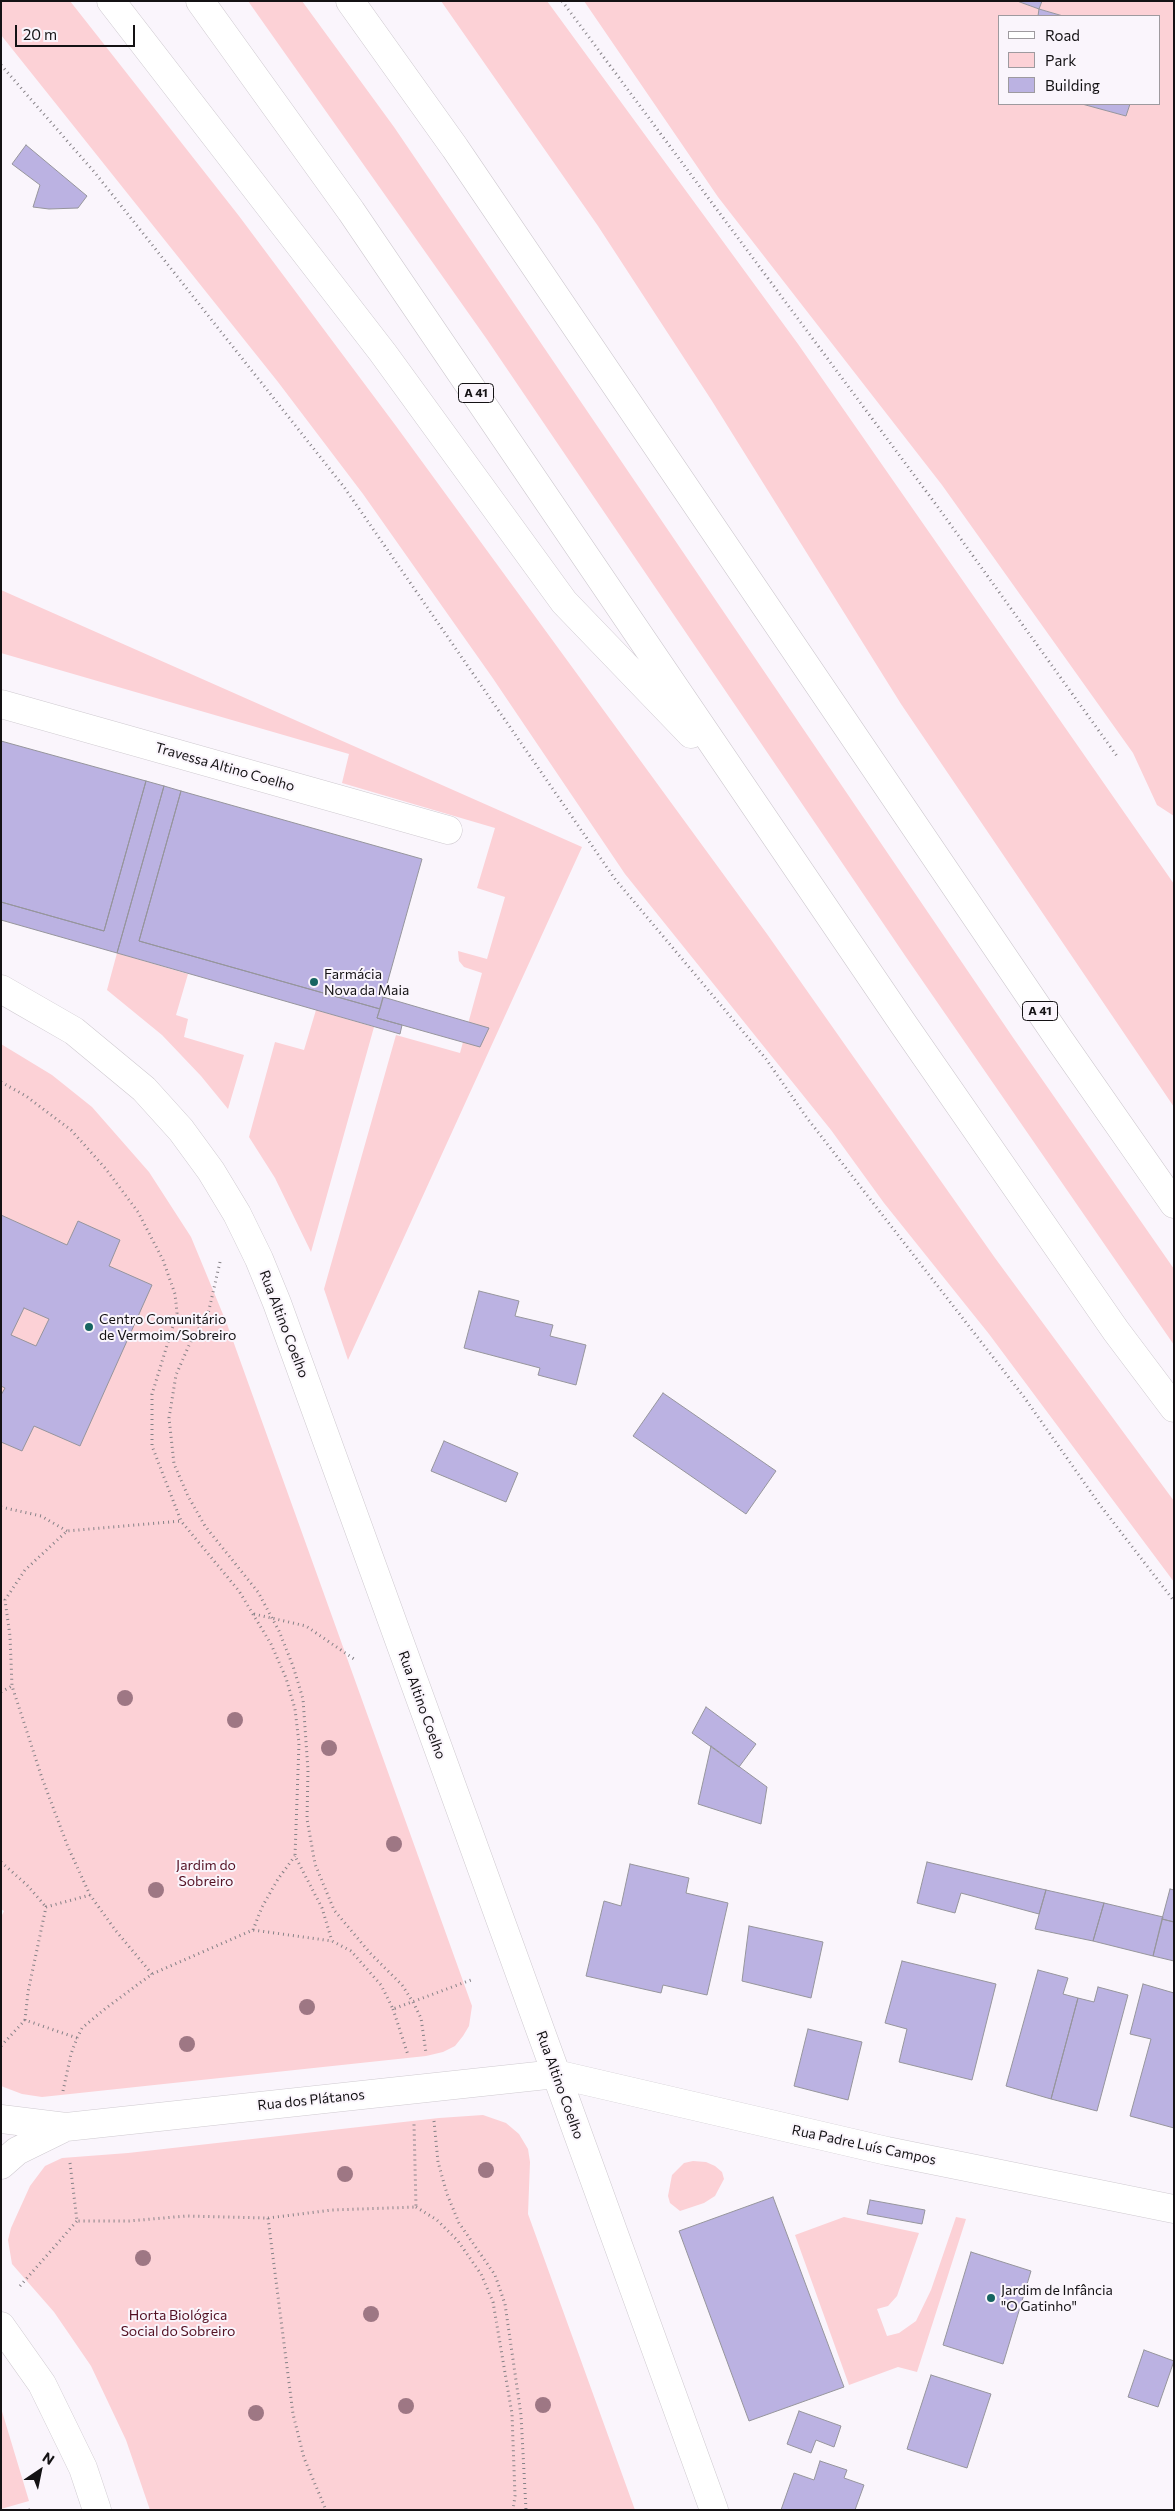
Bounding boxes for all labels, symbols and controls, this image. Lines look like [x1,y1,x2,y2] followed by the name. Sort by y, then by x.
[18,15,138,47] scale bar
[998,15,1160,105] legend
[23,25,57,43] text: 20 m
[1045,26,1080,44] text: Road
[1045,51,1076,69] text: Park
[1045,76,1100,94] text: Building
[458,383,494,402] road number: A 41
[153,739,297,795] street label: Travessa Altino Coelho
[324,966,409,999] place label: Farmácia Nova da Maia
[308,976,320,988] marker: Farmácia Nova da Maia
[1022,1001,1058,1020] road number: A 41
[256,1268,312,1380] street label: Rua Altino Coelho
[99,1311,236,1344] place label: Centro Comunitário de Vermoim/Sobreiro
[83,1321,95,1333] marker: Centro Comunitário de Vermoim/Sobreiro
[395,1649,449,1761] street label: Rua Altino Coelho
[176,1857,236,1890] park label: Jardim do Sobreiro
[533,2029,587,2141] street label: Rua Altino Coelho
[257,2086,365,2114] street label: Rua dos Plátanos
[790,2121,938,2169] street label: Rua Padre Luís Campos
[1001,2282,1113,2314] place label: Jardim de Infância "O Gatinho"
[985,2292,997,2304] marker: Jardim de Infância "O Gatinho"
[121,2307,235,2340] park label: Horta Biológica Social do Sobreiro
[15,2446,65,2496] north arrow
[40,2448,58,2468] text: N

